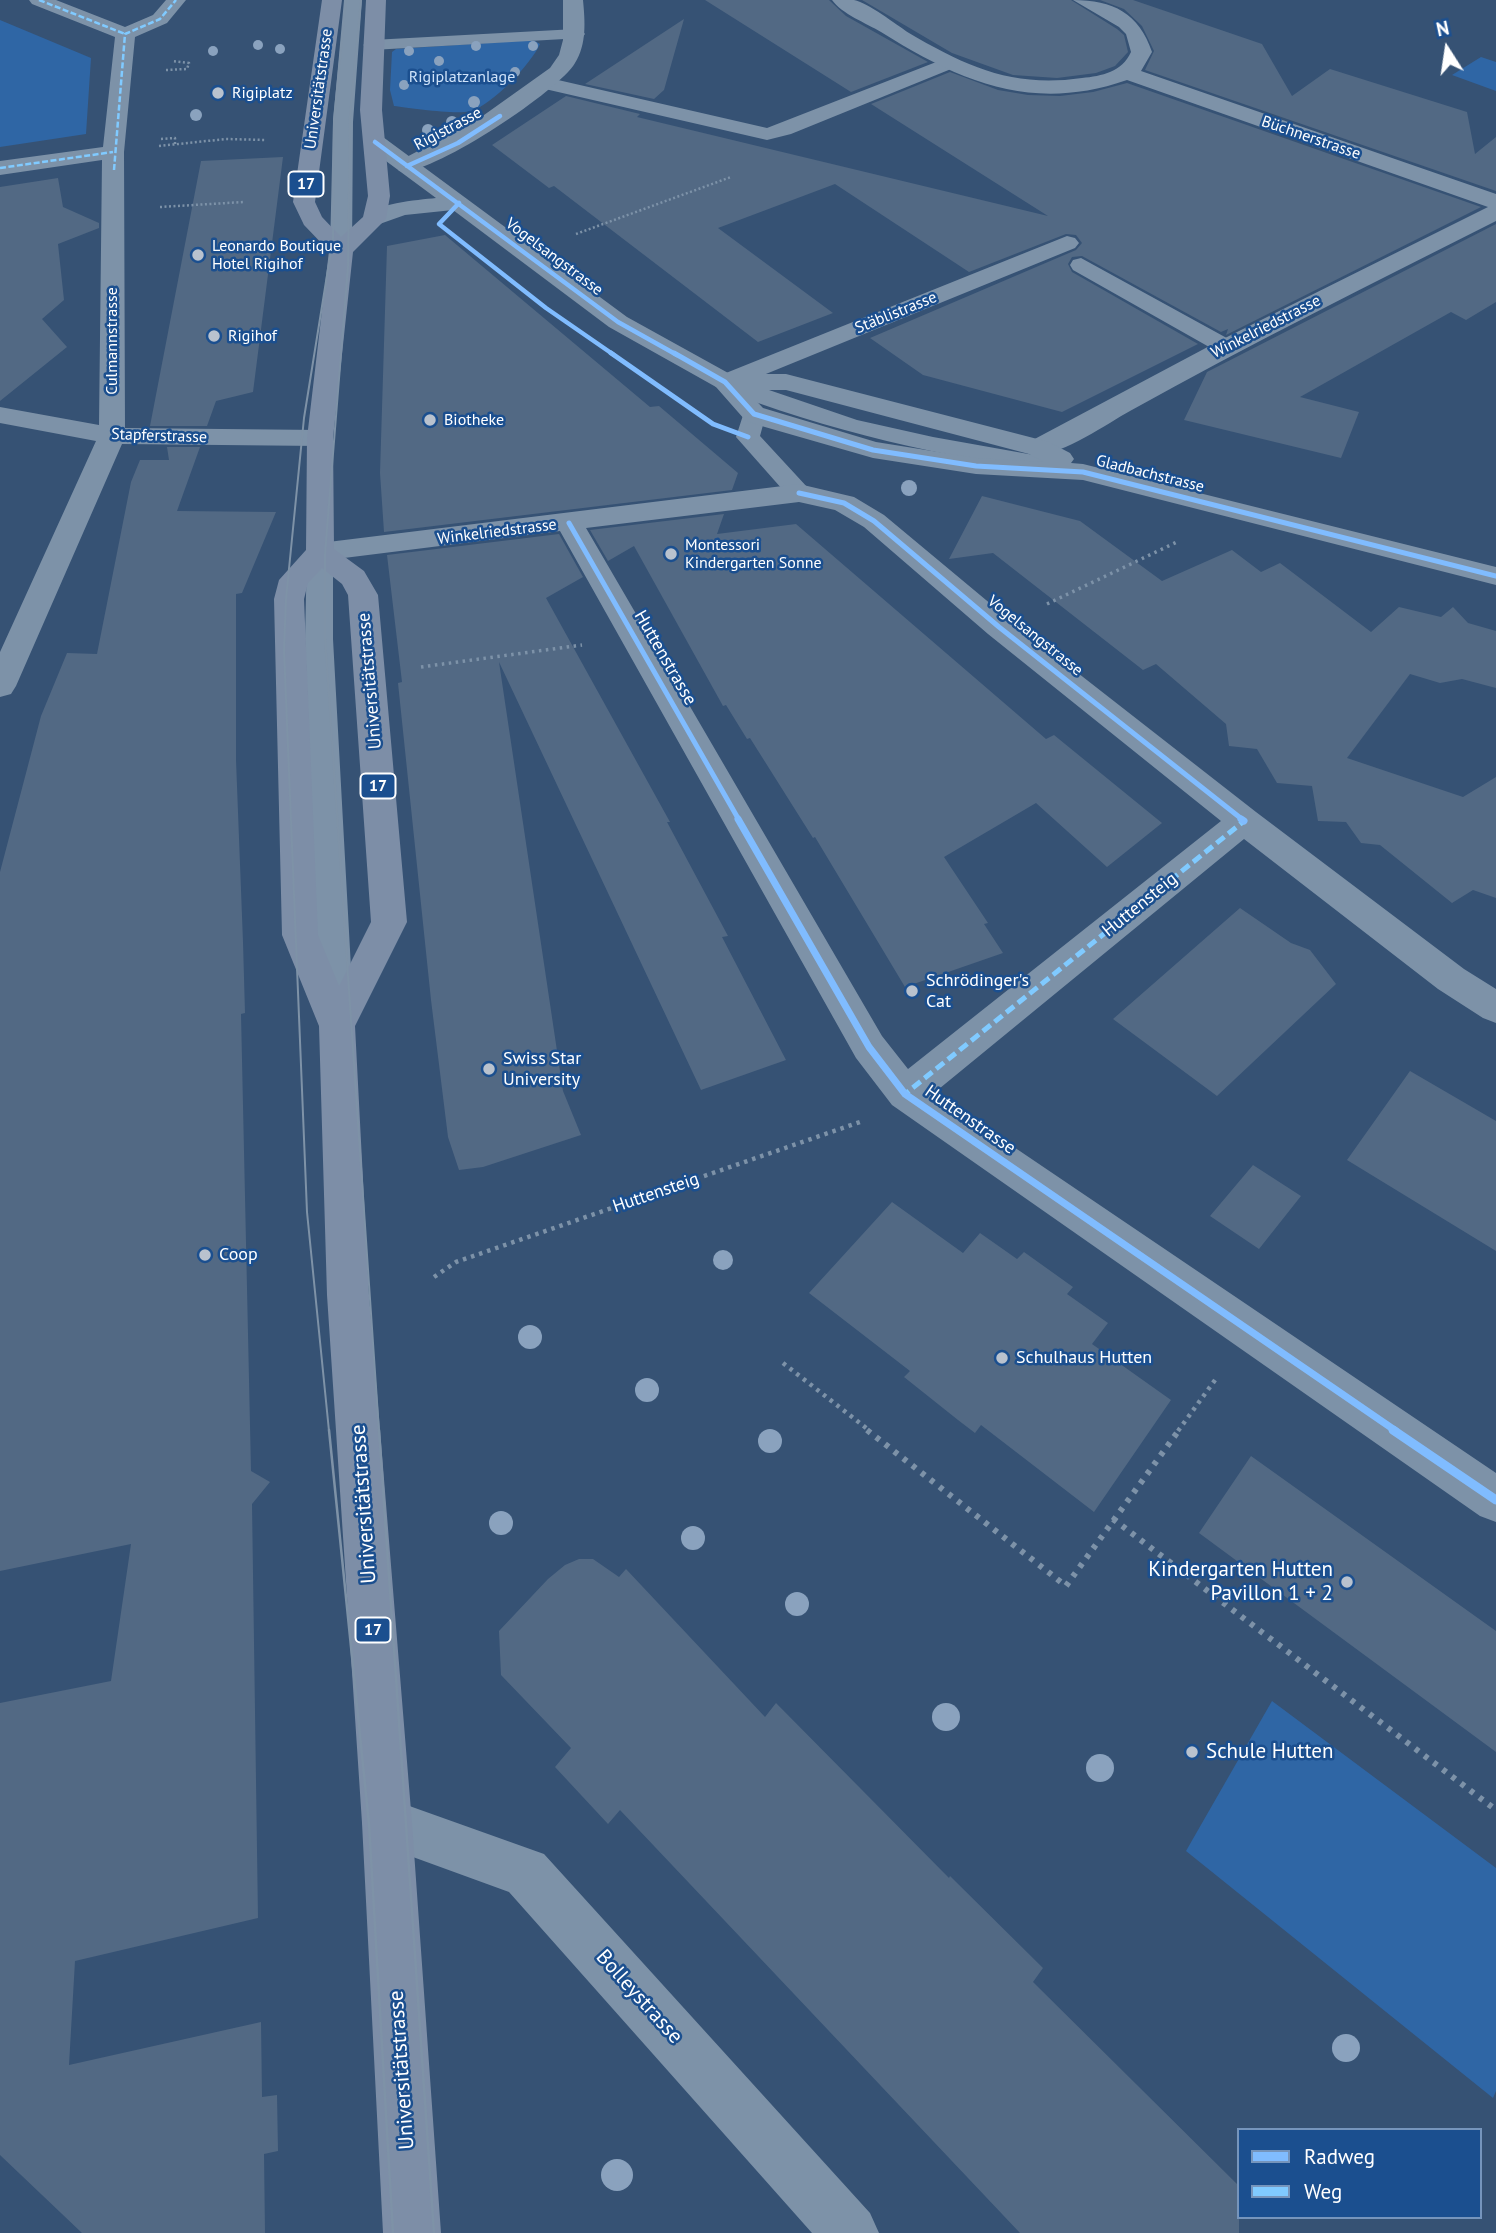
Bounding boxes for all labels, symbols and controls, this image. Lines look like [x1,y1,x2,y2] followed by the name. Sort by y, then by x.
[1412,14,1482,84] north arrow
[1434,15,1451,41] text: N
[301,27,337,151] street label: Universitätstrasse
[409,67,515,87] park label: Rigiplatzanlage
[232,83,293,103] place label: Rigiplatz
[210,85,226,101] marker: Rigiplatz
[411,103,485,155] street label: Rigistrasse
[1259,112,1363,164] street label: Büchnerstrasse
[288,172,324,196] road number: 17
[501,214,607,300] street label: Vogelsangstrasse
[212,236,341,274] place label: Leonardo Boutique Hotel Rigihof
[190,247,206,263] marker: Leonardo Boutique Hotel Rigihof
[102,287,122,395] street label: Culmannstrasse
[852,288,940,338] street label: Stäblistrasse
[1208,291,1324,363] street label: Winkelriedstrasse
[228,326,277,346] place label: Rigihof
[206,328,222,344] marker: Rigihof
[444,410,504,430] place label: Biotheke
[422,412,438,428] marker: Biotheke
[111,425,207,447] street label: Stapferstrasse
[1094,451,1206,497] street label: Gladbachstrasse
[436,515,558,549] street label: Winkelriedstrasse
[685,535,822,573] place label: Montessori Kindergarten Sonne
[663,546,679,562] marker: Montessori Kindergarten Sonne
[983,592,1087,680] street label: Vogelsangstrasse
[629,607,701,709] street label: Huttenstrasse
[353,612,387,750] street label: Universitätstrasse
[360,774,396,799] road number: 17
[1098,868,1182,942] street label: Huttensteig
[926,970,1029,1012] place label: Schrödinger's Cat
[904,983,920,999] marker: Schrödinger's Cat
[503,1048,581,1090] place label: Swiss Star University
[481,1061,497,1077] marker: Swiss Star University
[920,1081,1020,1159] street label: Huttenstrasse
[610,1168,702,1218] street label: Huttensteig
[219,1244,258,1266] place label: Coop
[197,1247,213,1263] marker: Coop
[1016,1347,1152,1369] place label: Schulhaus Hutten
[994,1350,1010,1366] marker: Schulhaus Hutten
[346,1424,382,1584] street label: Universitätstrasse
[1148,1557,1333,1607] place label: Kindergarten Hutten Pavillon 1 + 2
[1339,1574,1355,1590] marker: Kindergarten Hutten Pavillon 1 + 2
[356,1618,390,1642] road number: 17
[1206,1739,1333,1765] place label: Schule Hutten
[1184,1744,1200,1760] marker: Schule Hutten
[590,1945,688,2049] street label: Bolleystrasse
[384,1990,420,2150] street label: Universitätstrasse
[1237,2128,1482,2219] legend
[1304,2143,1375,2170] text: Radweg
[1304,2178,1342,2205] text: Weg

